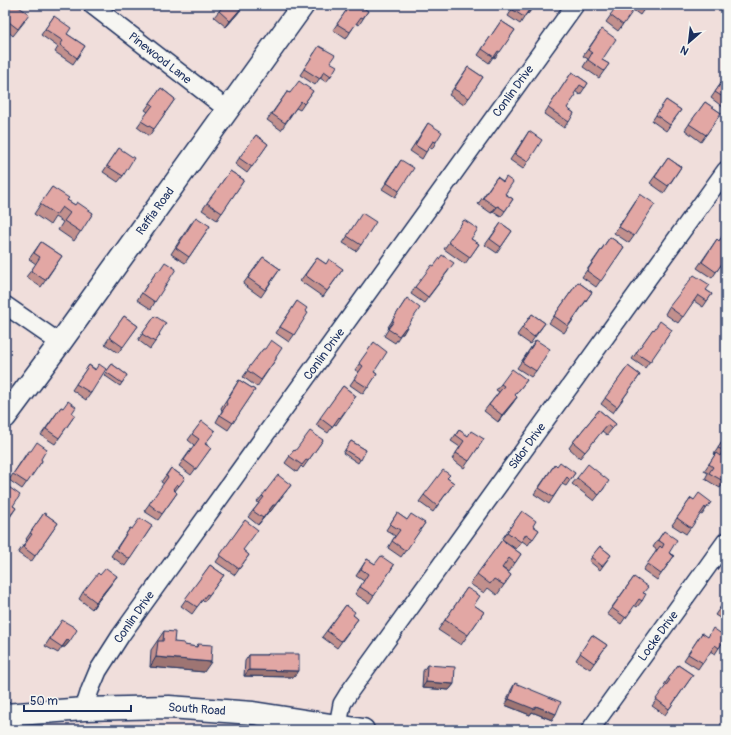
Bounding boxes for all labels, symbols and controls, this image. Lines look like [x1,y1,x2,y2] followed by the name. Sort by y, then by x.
[669,22,709,62] north arrow
[125,29,194,88] street label: Pinewood Lane
[678,43,691,58] text: N
[490,62,537,120] street label: Conlin Drive
[133,184,178,238] street label: Raffia Road
[301,325,348,383] street label: Conlin Drive
[506,420,549,472] street label: Sidor Drive
[111,588,158,646] street label: Conlin Drive
[635,608,682,664] street label: Locke Drive
[24,687,131,713] scale bar
[30,694,58,709] text: 50 m
[168,700,226,719] street label: South Road

